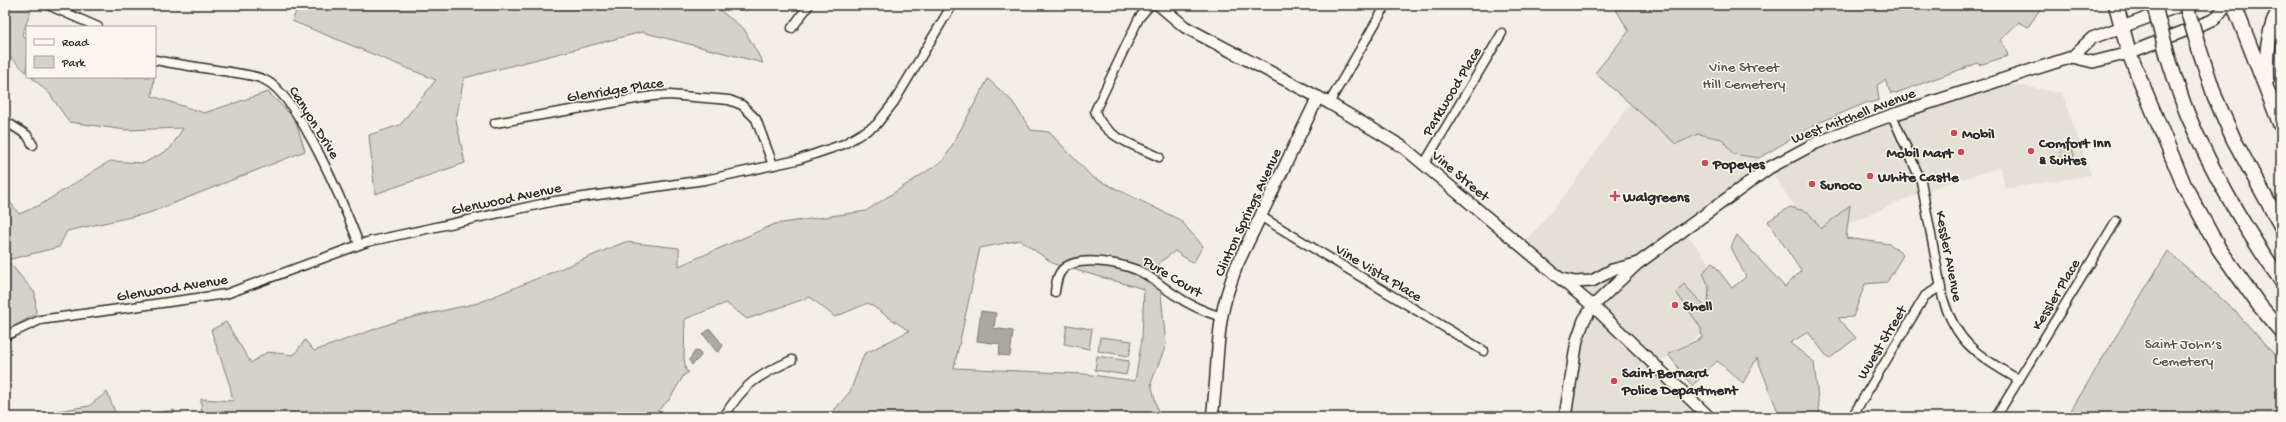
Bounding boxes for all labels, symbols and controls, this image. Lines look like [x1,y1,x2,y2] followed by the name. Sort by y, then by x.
[26,26,156,78] legend
[62,37,89,51] text: Road
[1419,44,1487,141] street label: Parkwood Place
[61,57,87,71] text: Park
[1703,59,1786,94] park label: Vine Street Hill Cemetery
[566,74,665,107] street label: Glenridge Place
[284,83,343,163] street label: Canyon Drive
[1789,85,1919,149] street label: West Mitchell Avenue
[1962,126,1995,144] place label: Mobil
[1949,128,1959,138] marker: Mobil
[2038,135,2112,170] place label: Comfort Inn & Suites
[1887,145,1955,163] place label: Mobil Mart
[1211,146,1286,280] street label: Clinton Springs Avenue
[1426,146,1494,207] street label: Vine Street
[2026,146,2036,156] marker: Comfort Inn & Suites
[1956,147,1966,157] marker: Mobil Mart
[1712,156,1766,174] place label: Popeyes
[1700,158,1710,168] marker: Popeyes
[1877,169,1960,187] place label: White Castle
[1865,171,1875,181] marker: White Castle
[1820,177,1862,195] place label: Sunoco
[450,179,563,220] street label: Glenwood Avenue
[1807,179,1817,189] marker: Sunoco
[1622,189,1691,207] place label: Walgreens
[1610,191,1620,201] marker: Walgreens
[1930,209,1966,304] street label: Kessler Avenue
[1331,240,1425,307] street label: Vine Vista Place
[1138,252,1207,303] street label: Pure Court
[2028,256,2085,334] street label: Kessler Place
[115,271,229,307] street label: Glenwood Avenue
[1683,298,1713,316] place label: Shell
[1670,300,1680,310] marker: Shell
[1854,301,1913,383] street label: Wuest Street
[2145,336,2222,371] park label: Saint John’s Cemetery
[1621,365,1739,400] place label: Saint Bernard Police Department
[1609,376,1619,386] marker: Saint Bernard Police Department

